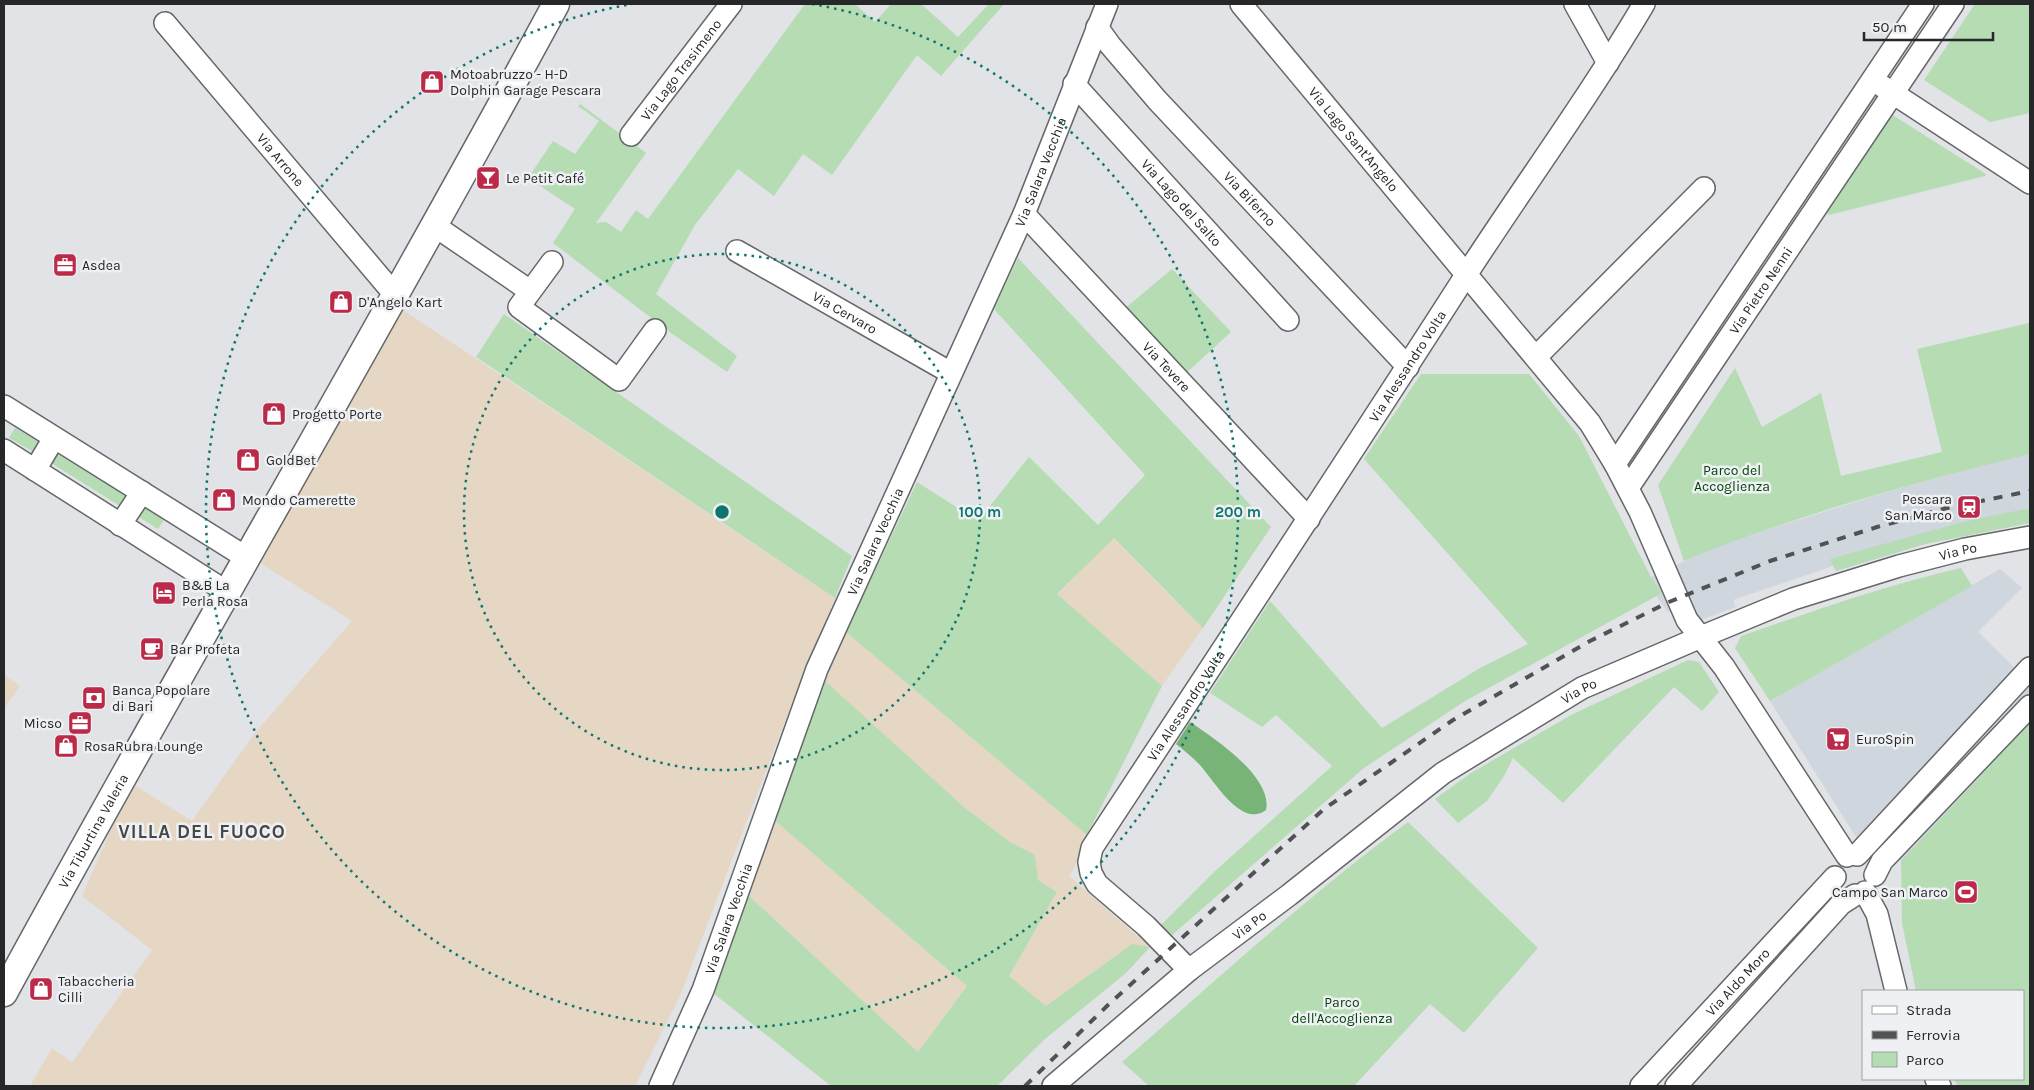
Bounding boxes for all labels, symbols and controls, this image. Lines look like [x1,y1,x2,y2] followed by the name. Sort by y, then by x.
[1864,10,1993,42] scale bar
[637,16,725,124] street label: Via Lago Trasimeno
[1872,18,1907,36] text: 50 m
[450,66,601,99] place label: Motoabruzzo - H-D Dolphin Garage Pescara
[419,69,445,95] shop icon: Motoabruzzo - H-D Dolphin Garage Pescara
[1305,84,1402,195] street label: Via Lago Sant'Angelo
[1011,115,1070,230] street label: Via Salara Vecchia
[253,130,308,190] street label: Via Arrone
[1137,156,1225,250] street label: Via Lago del Salto
[475,165,501,191] bar icon: Le Petit Café
[1220,168,1279,230] street label: Via Biferno
[506,170,584,187] place label: Le Petit Café
[1726,244,1796,338] street label: Via Pietro Nenni
[52,252,78,278] office icon: Asdea
[82,257,121,274] place label: Asdea
[809,288,880,338] street label: Via Cervaro
[328,289,354,315] shop icon: D'Angelo Kart
[358,294,442,311] place label: D'Angelo Kart
[1365,307,1450,425] street label: Via Alessandro Volta
[1139,338,1194,396] street label: Via Tevere
[261,401,287,427] shop icon: Progetto Porte
[292,406,382,423] place label: Progetto Porte
[235,447,261,473] shop icon: GoldBet
[266,452,316,469] place label: GoldBet
[1694,462,1770,495] park label: Parco del Accoglienza
[844,485,907,598] street label: Via Salara Vecchia
[211,487,237,513] shop icon: Mondo Camerette
[1885,491,1952,524] place label: Pescara San Marco
[242,492,356,509] place label: Mondo Camerette
[1956,494,1982,520] station icon: Pescara San Marco
[713,503,731,521] centre of rings
[959,503,1001,521] text: 100 m
[1215,503,1261,521] text: 200 m
[1937,539,1978,564] street label: Via Po
[182,577,248,610] place label: B&B La Perla Rosa
[151,580,177,606] hotel icon: B&B La Perla Rosa
[139,636,165,662] cafe icon: Bar Profeta
[170,641,240,658] place label: Bar Profeta
[1144,647,1229,764] street label: Via Alessandro Volta
[1558,675,1599,708] street label: Via Po
[112,682,210,715] place label: Banca Popolare di Bari
[81,685,107,711] bank icon: Banca Popolare di Bari
[67,710,93,736] office icon: Micso
[24,715,62,732] place label: Micso
[1825,726,1851,752] supermarket icon: EuroSpin
[1856,731,1914,748] place label: EuroSpin
[53,733,79,759] shop icon: RosaRubra Lounge
[84,738,203,755] place label: RosaRubra Lounge
[55,771,132,891] street label: Via Tiburtina Valeria
[118,821,286,843] district label: VILLA DEL FUOCO
[701,861,756,976] street label: Via Salara Vecchia
[1953,879,1979,905] sports icon: Campo San Marco
[1832,884,1948,901] place label: Campo San Marco
[1229,907,1270,944] street label: Via Po
[1702,945,1774,1020] street label: Via Aldo Moro
[58,973,135,1006] place label: Tabaccheria Cilli
[28,976,54,1002] shop icon: Tabaccheria Cilli
[1862,990,2024,1080] legend
[1291,994,1393,1027] park label: Parco dell'Accoglienza
[1906,1001,1952,1019] text: Strada
[1906,1026,1960,1044] text: Ferrovia
[1906,1051,1944,1069] text: Parco

